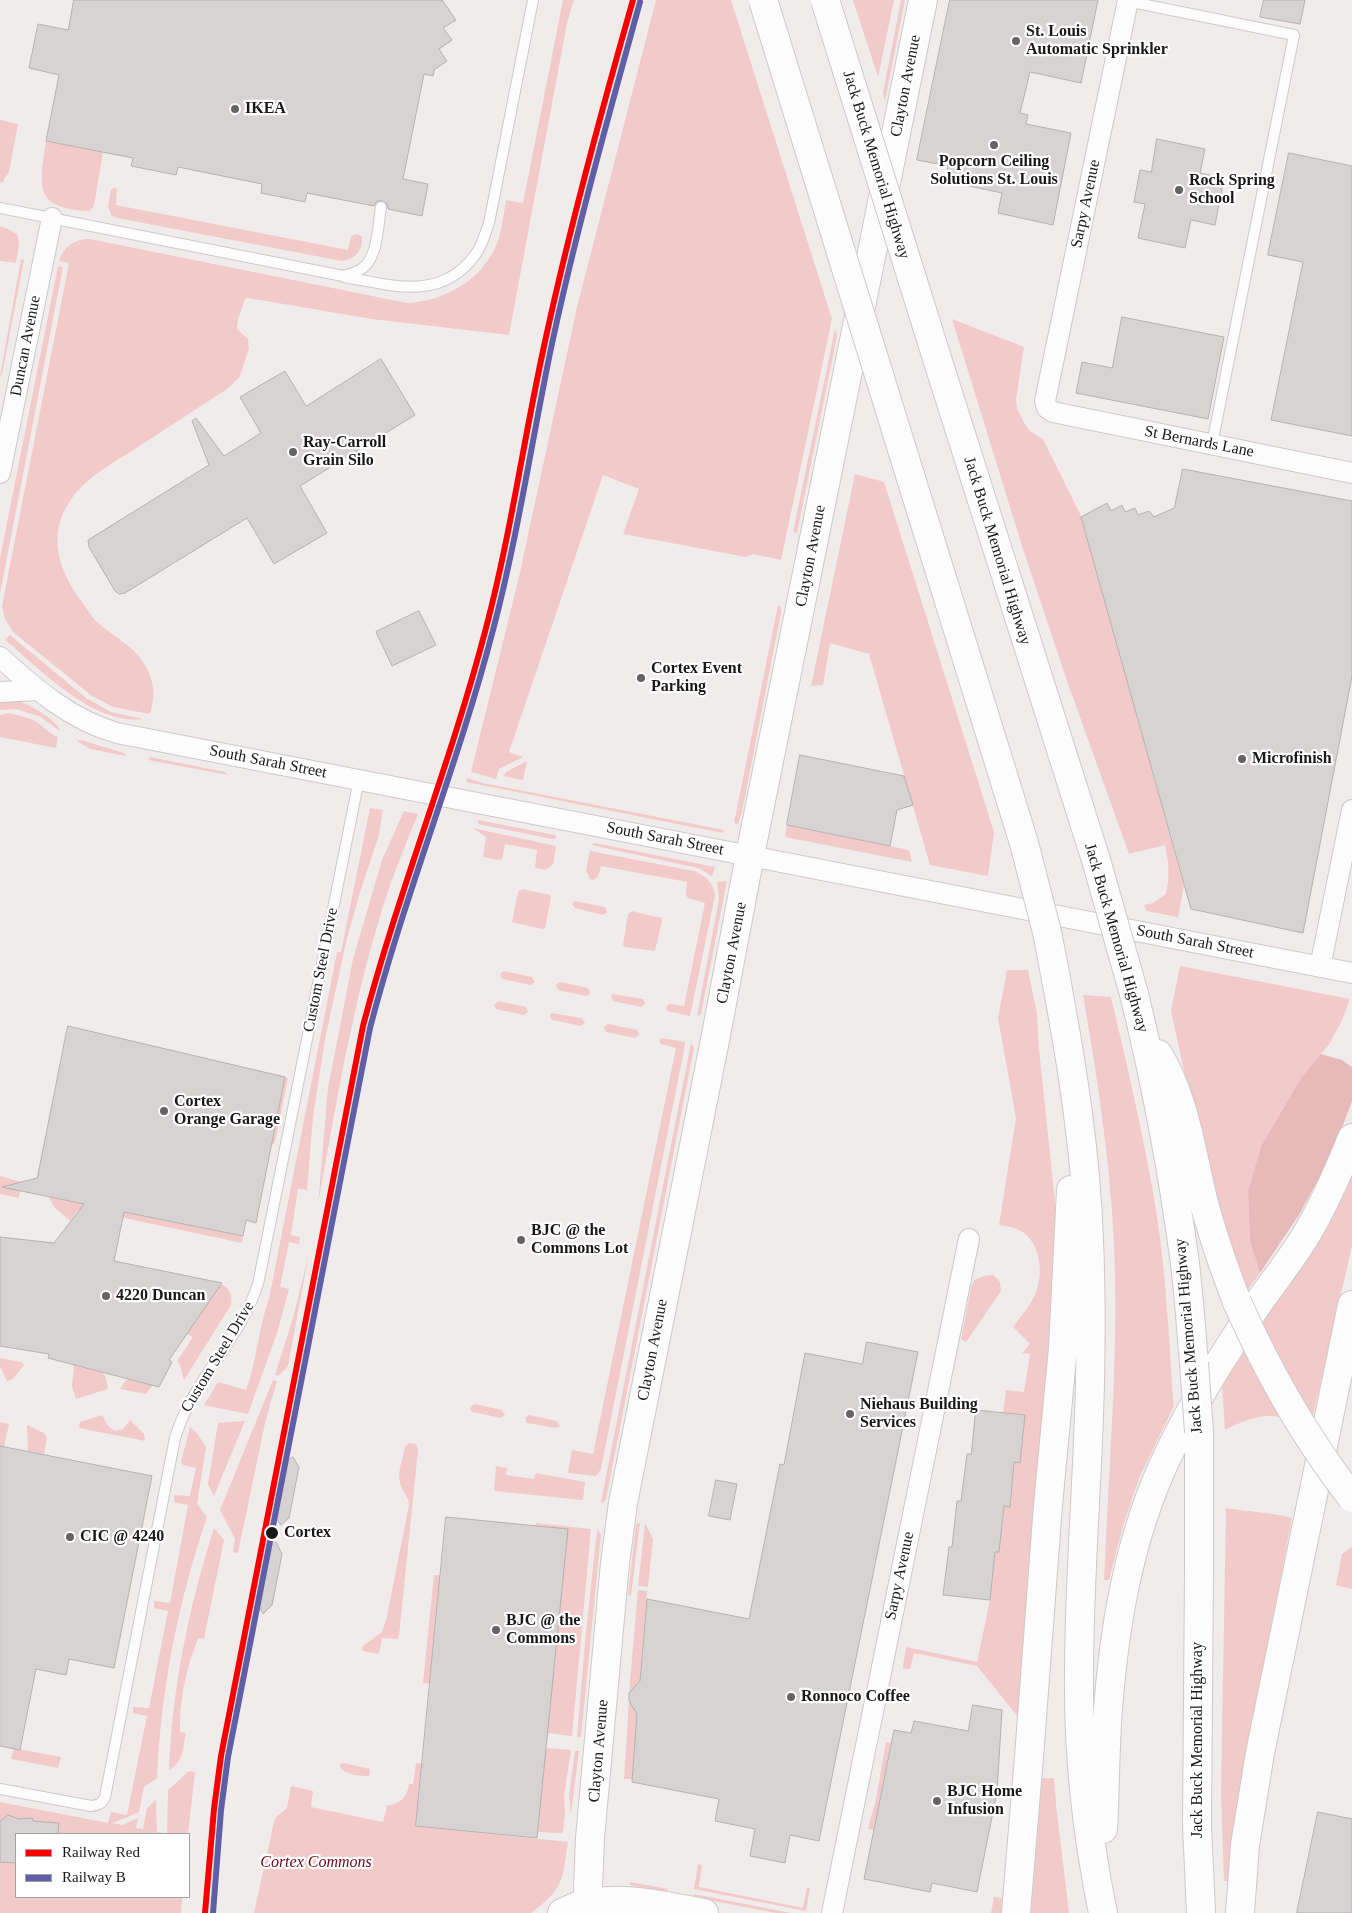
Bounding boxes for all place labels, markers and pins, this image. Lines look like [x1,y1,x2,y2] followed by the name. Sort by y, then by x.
[1026,22,1168,60] place label: St. Louis Automatic Sprinkler
[1010,35,1022,47] marker: St. Louis Automatic Sprinkler
[245,99,286,119] place label: IKEA
[229,103,241,115] marker: IKEA
[988,139,1000,151] marker: Popcorn Ceiling Solutions St. Louis
[930,152,1058,190] place label: Popcorn Ceiling Solutions St. Louis
[1189,171,1275,209] place label: Rock Spring School
[1173,184,1185,196] marker: Rock Spring School
[303,433,386,471] place label: Ray-Carroll Grain Silo
[287,446,299,458] marker: Ray-Carroll Grain Silo
[651,659,742,697] place label: Cortex Event Parking
[635,672,647,684] marker: Cortex Event Parking
[1252,749,1332,769] place label: Microfinish
[1236,753,1248,765] marker: Microfinish
[174,1092,280,1130] place label: Cortex Orange Garage
[158,1105,170,1117] marker: Cortex Orange Garage
[531,1221,628,1259] place label: BJC @ the Commons Lot
[515,1234,527,1246] marker: BJC @ the Commons Lot
[116,1286,205,1306] place label: 4220 Duncan
[100,1290,112,1302] marker: 4220 Duncan
[860,1395,978,1433] place label: Niehaus Building Services
[844,1408,856,1420] marker: Niehaus Building Services
[284,1523,331,1543] place label: Cortex
[264,1525,280,1541] marker: Cortex
[80,1527,164,1547] place label: CIC @ 4240
[64,1531,76,1543] marker: CIC @ 4240
[506,1611,580,1649] place label: BJC @ the Commons
[490,1624,502,1636] marker: BJC @ the Commons
[801,1687,910,1707] place label: Ronnoco Coffee
[785,1691,797,1703] marker: Ronnoco Coffee
[947,1782,1022,1820] place label: BJC Home Infusion
[931,1795,943,1807] marker: BJC Home Infusion

